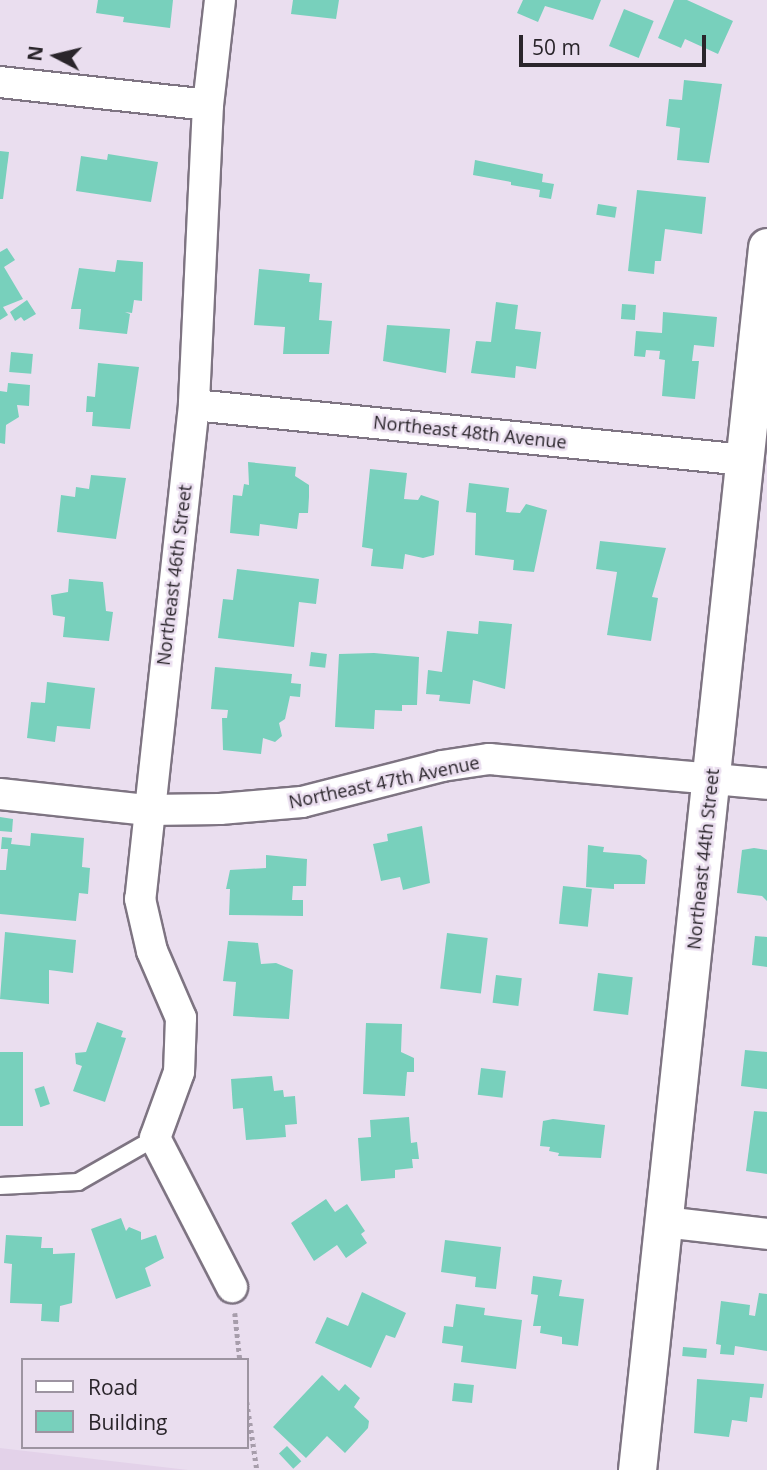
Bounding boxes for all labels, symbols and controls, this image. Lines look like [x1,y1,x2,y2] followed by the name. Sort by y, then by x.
[21,21,91,91] north arrow
[522,21,709,65] scale bar
[532,33,581,61] text: 50 m
[21,44,49,63] text: N
[372,411,568,453] street label: Northeast 48th Avenue
[152,483,196,667] street label: Northeast 46th Street
[287,751,481,813] street label: Northeast 47th Avenue
[683,767,723,951] street label: Northeast 44th Street
[21,1358,248,1449] legend
[88,1373,138,1401] text: Road
[88,1408,167,1436] text: Building

